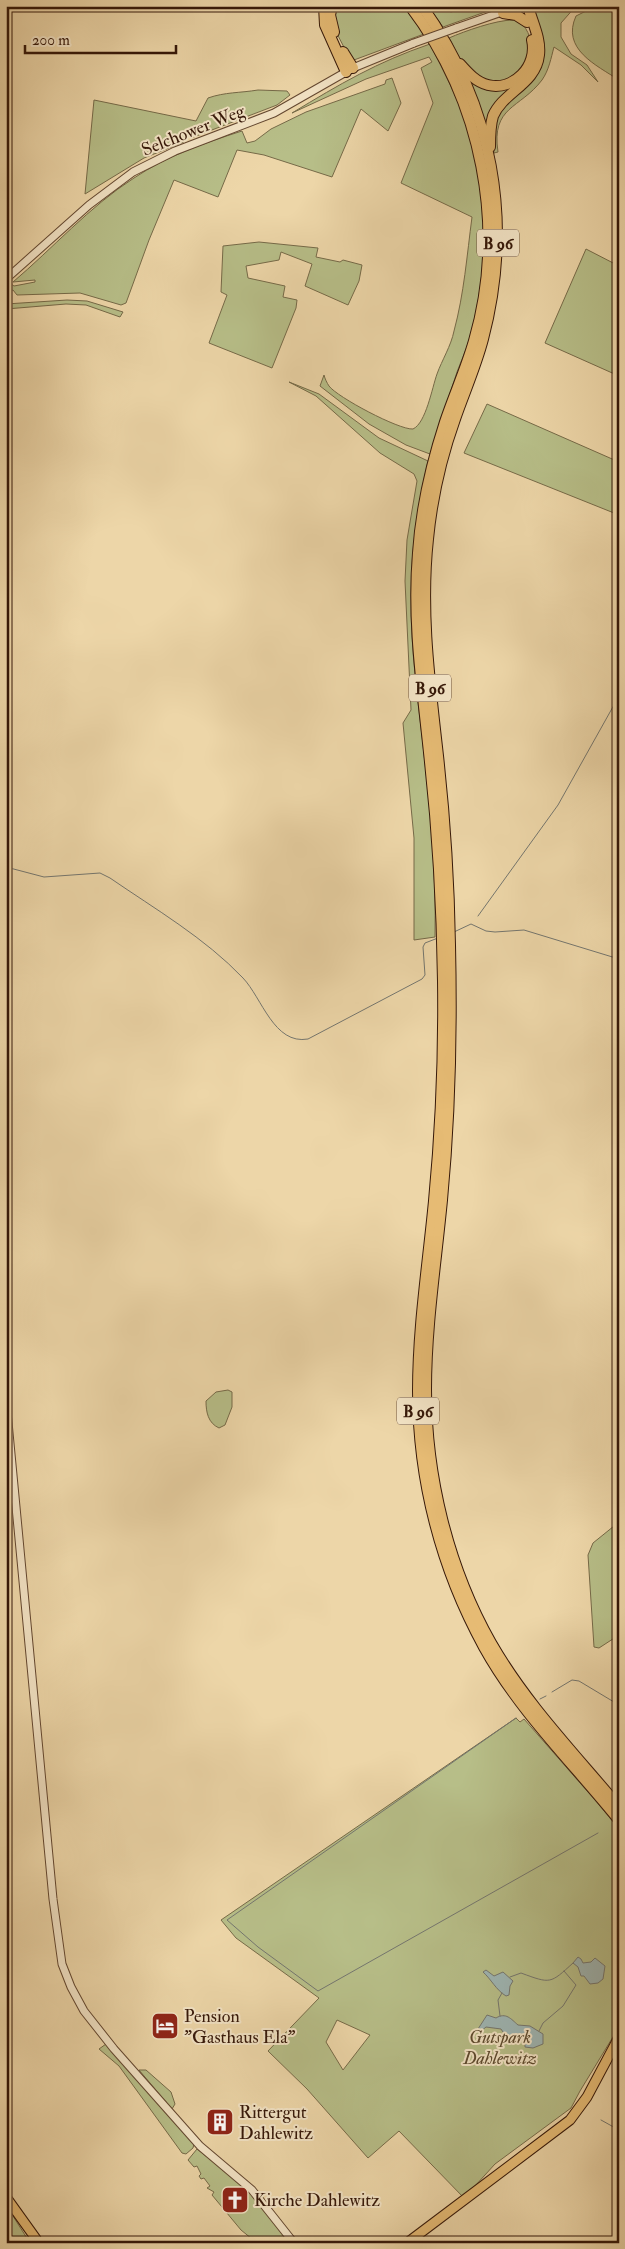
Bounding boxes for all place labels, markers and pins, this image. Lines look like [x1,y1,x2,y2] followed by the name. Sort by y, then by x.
[184,2005,296,2049] place label: Pension "Gasthaus Ela"
[150,2011,180,2041] hotel icon: Pension "Gasthaus Ela"
[239,2101,313,2145] place label: Rittergut Dahlewitz
[205,2107,235,2137] building icon: Rittergut Dahlewitz
[220,2185,250,2215] church icon: Kirche Dahlewitz
[254,2189,380,2212] place label: Kirche Dahlewitz

